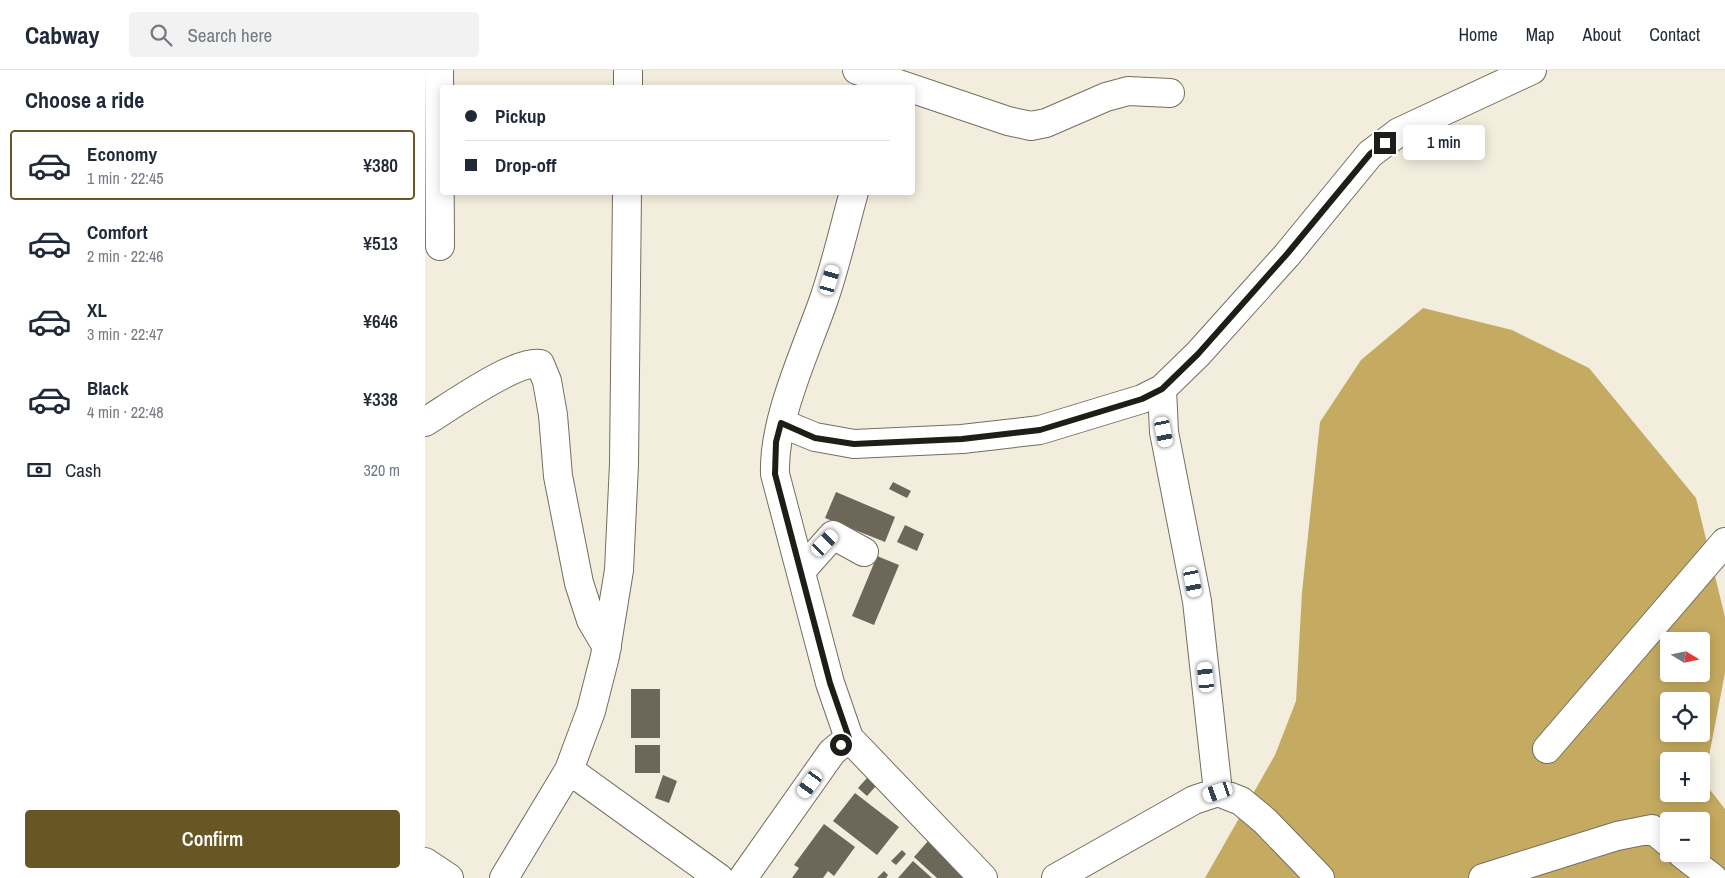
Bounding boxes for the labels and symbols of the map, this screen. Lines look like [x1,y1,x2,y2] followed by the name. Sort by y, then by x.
[1403,126,1485,160] callout: 1 min
[1374,132,1396,154] route end
[818,264,841,296] car
[1153,416,1174,448] car
[809,527,840,559] car
[1182,566,1203,598] car
[1660,632,1710,682] north arrow
[1196,661,1215,693] car
[830,734,852,756] route start
[795,767,824,801] car
[1201,780,1234,804] car

